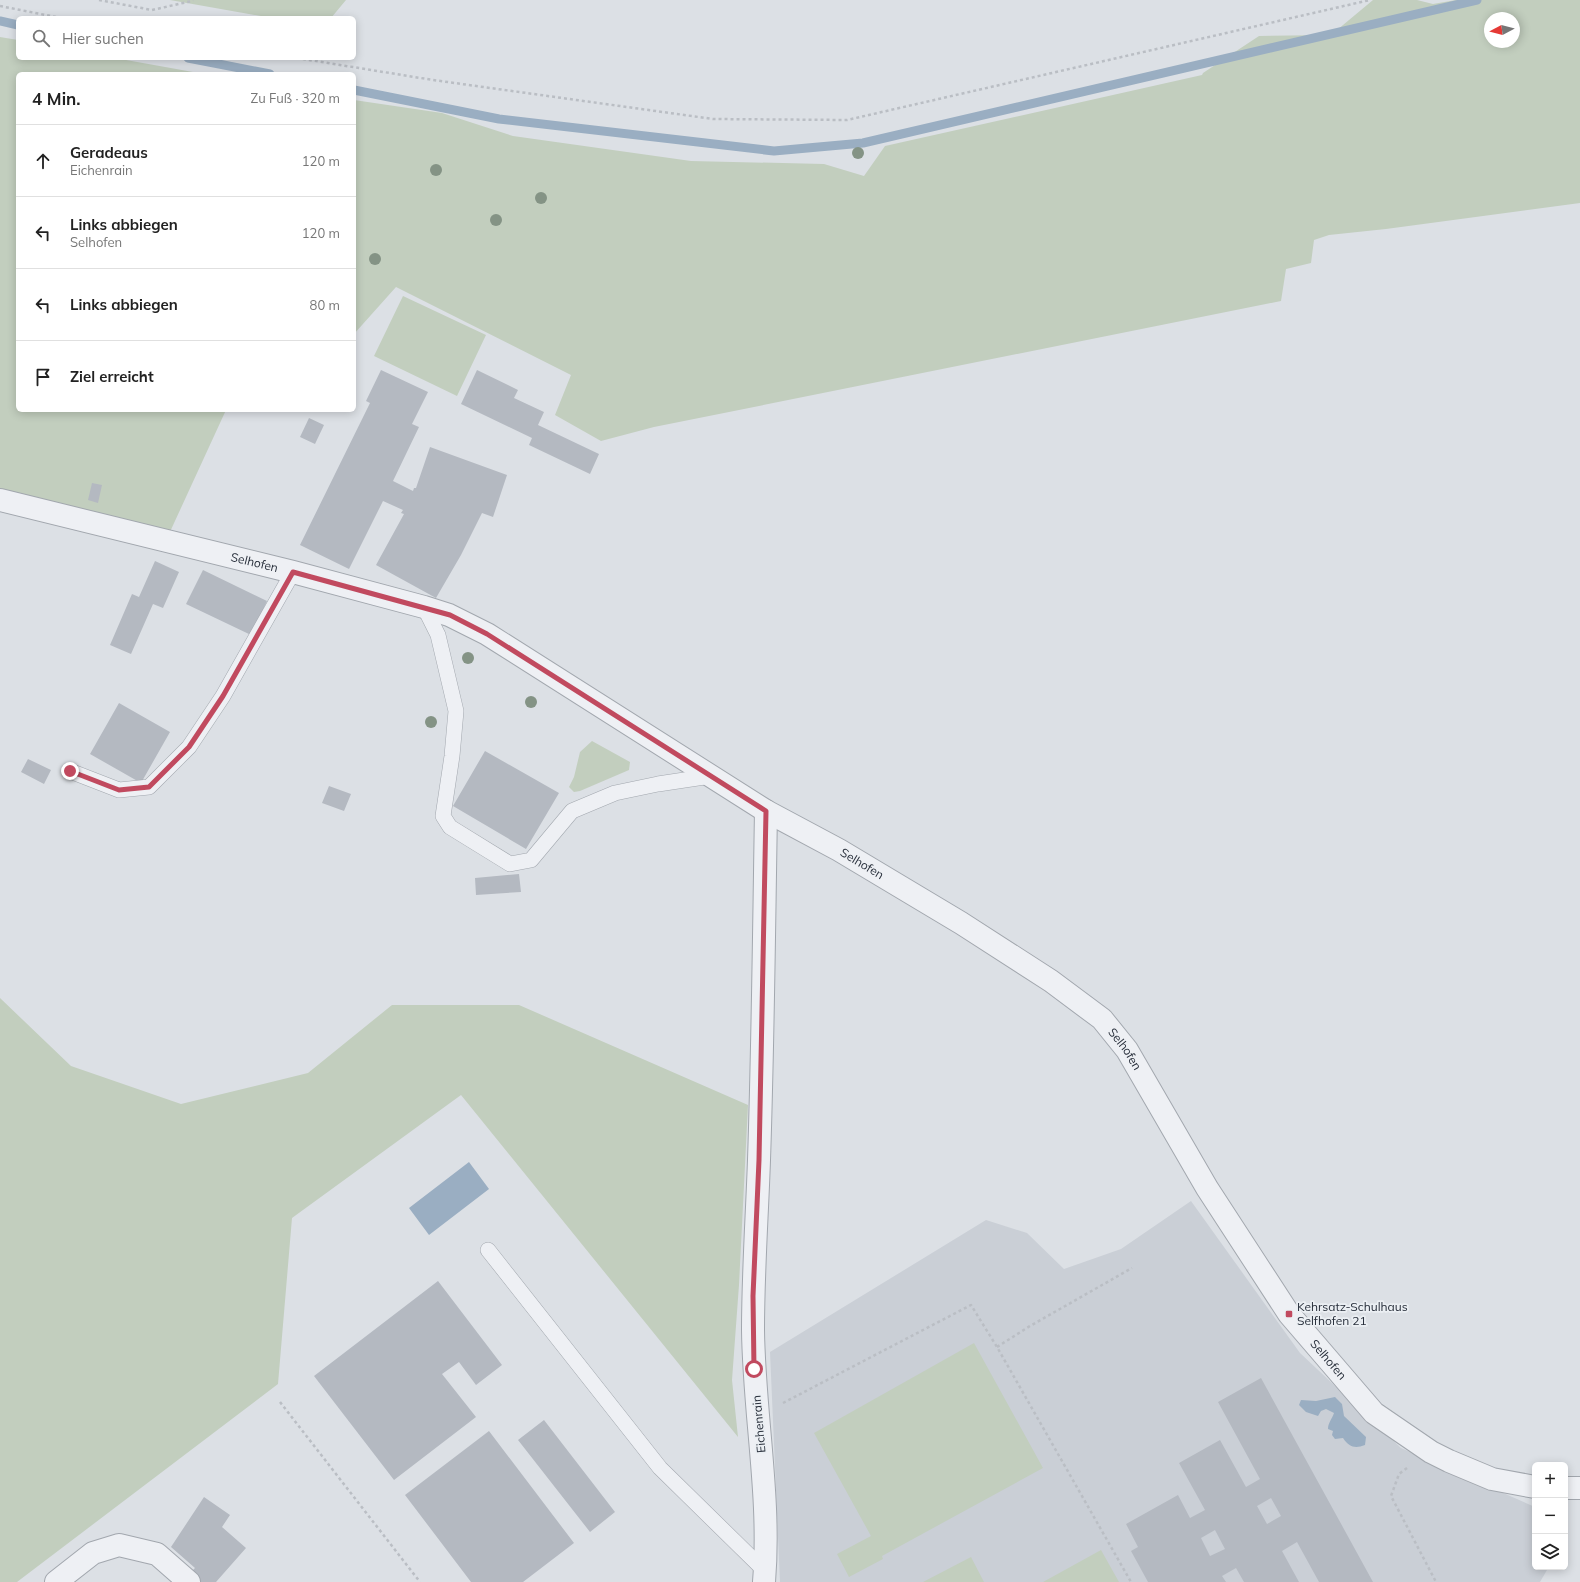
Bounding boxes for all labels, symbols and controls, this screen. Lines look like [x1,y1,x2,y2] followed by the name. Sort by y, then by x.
[1484,12,1520,48] north arrow
[16,16,356,60] search box
[30,27,52,49] icon: search
[62,29,144,48] text: Hier suchen
[32,88,81,109] text: 4 Min.
[251,90,340,106] text: Zu Fuß · 320 m
[70,143,148,162] text: Geradeaus
[32,150,54,172] icon: ahead
[302,153,340,169] text: 120 m
[70,162,133,178] text: Eichenrain
[70,215,178,234] text: Links abbiegen
[32,222,54,244] icon: left
[302,225,340,241] text: 120 m
[70,234,122,250] text: Selhofen
[32,294,54,316] icon: left
[70,295,178,314] text: Links abbiegen
[310,297,340,313] text: 80 m
[32,366,54,388] icon: arrive
[70,367,154,386] text: Ziel erreicht
[229,549,280,575] street label: Selhofen
[61,762,79,780] route end
[838,845,887,882] street label: Selhofen
[1105,1025,1145,1073] street label: Selhofen
[1297,1299,1408,1328] place label: Kehrsatz-Schulhaus Selfhofen 21
[1284,1309,1294,1319] marker: Kehrsatz-Schulhaus Selfhofen 21
[1307,1336,1350,1383] street label: Selhofen
[745,1360,763,1378] route start
[749,1395,768,1454] street label: Eichenrain
[1532,1462,1568,1570] map controls
[1532,1462,1568,1498] button: +
[1532,1498,1568,1534] button: −
[1532,1534,1568,1570] button: layers

